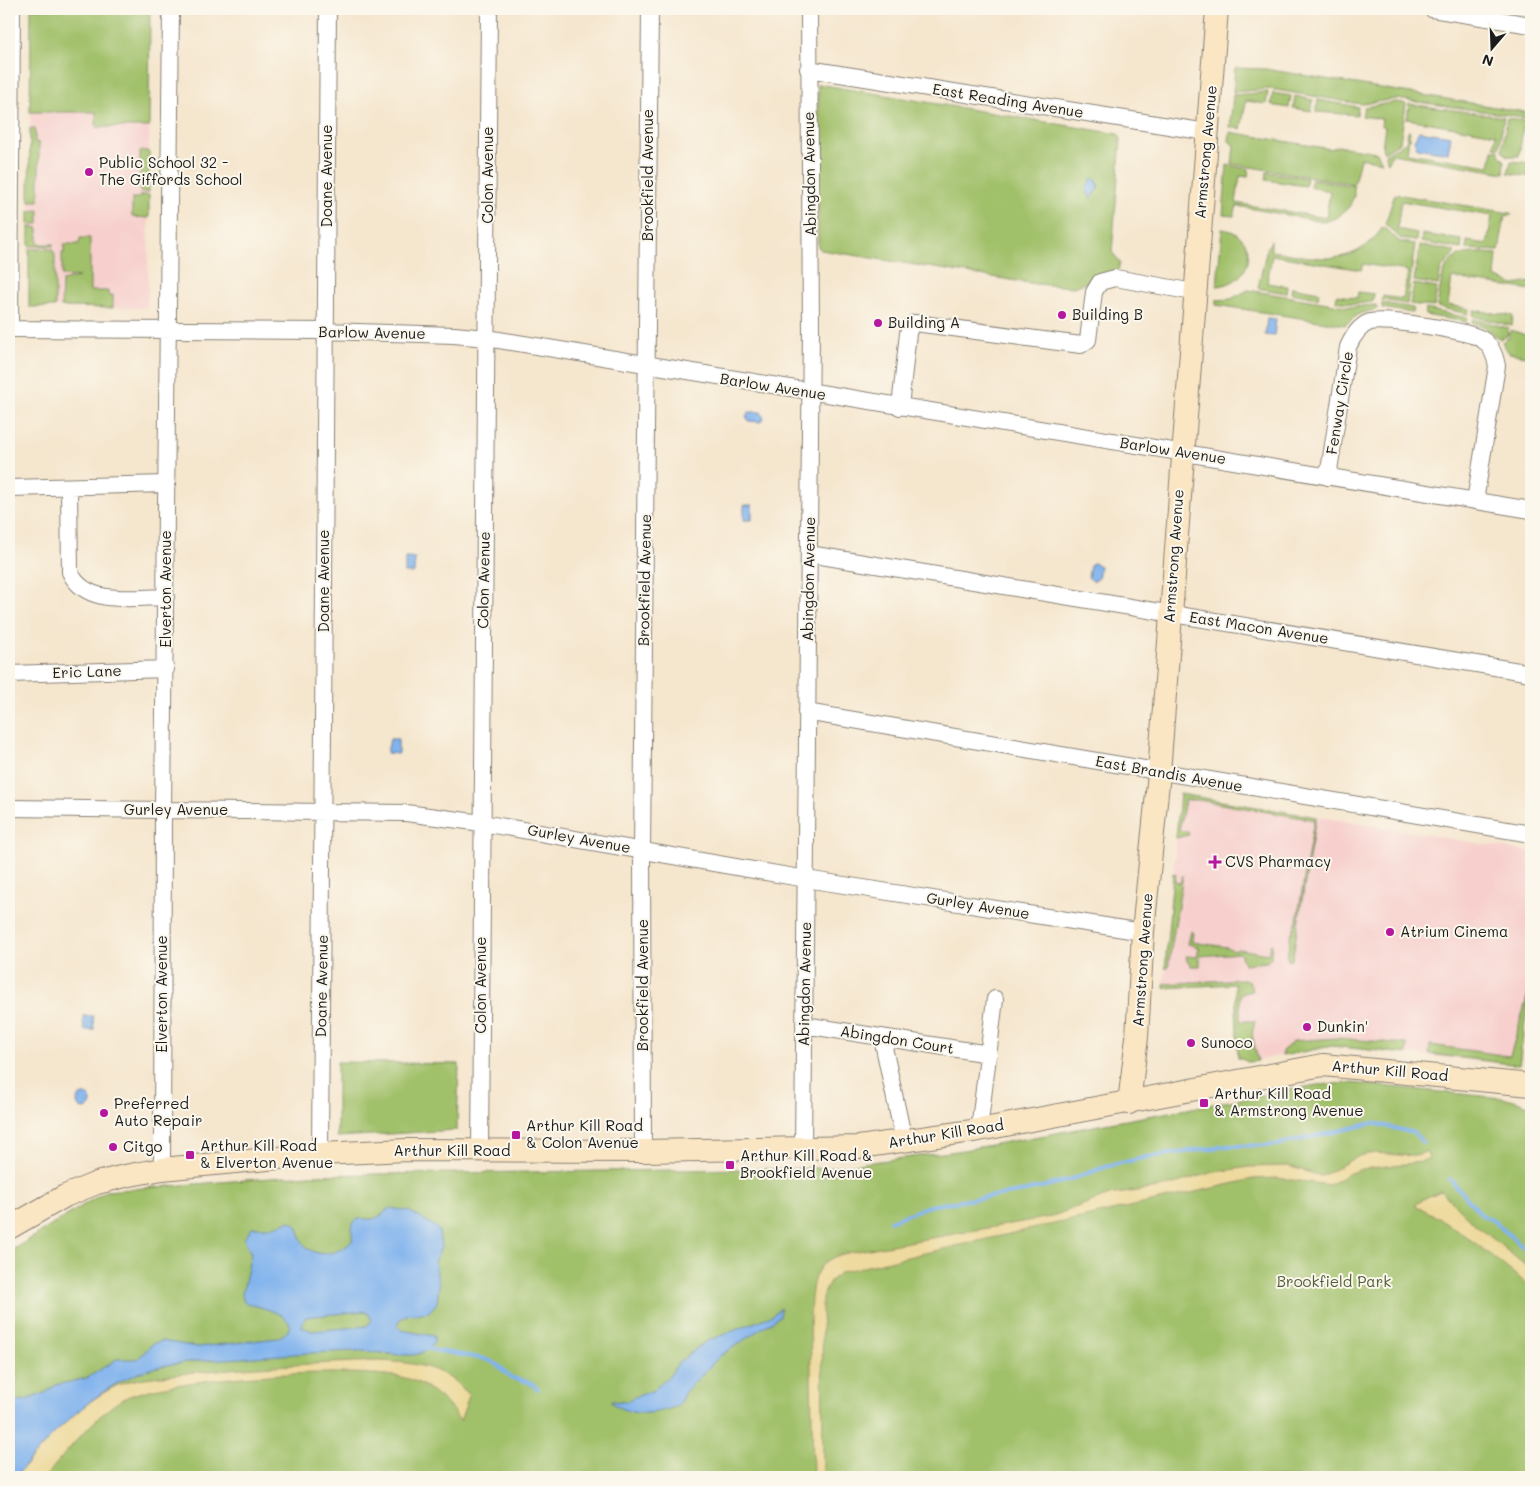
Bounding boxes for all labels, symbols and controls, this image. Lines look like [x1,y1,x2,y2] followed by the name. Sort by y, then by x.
[1468,22,1518,72] north arrow
[1479,50,1496,71] text: N
[931,78,1085,122] street label: East Reading Avenue
[1189,84,1221,219] street label: Armstrong Avenue
[637,109,657,241] street label: Brookfield Avenue
[798,111,820,237] street label: Abingdon Avenue
[316,125,336,227] street label: Doane Avenue
[477,126,497,224] street label: Colon Avenue
[99,152,243,189] place label: Public School 32 - The Giffords School
[83,166,95,178] marker: Public School 32 - The Giffords School
[1072,304,1143,324] place label: Building B
[1056,309,1068,321] marker: Building B
[888,312,960,332] place label: Building A
[872,317,884,329] marker: Building A
[318,321,426,343] street label: Barlow Avenue
[1321,350,1357,456] street label: Fenway Circle
[719,368,828,404] street label: Barlow Avenue
[1119,432,1228,468] street label: Barlow Avenue
[1158,488,1188,623] street label: Armstrong Avenue
[633,514,655,646] street label: Brookfield Avenue
[797,516,819,642] street label: Abingdon Avenue
[155,530,175,648] street label: Elverton Avenue
[313,530,333,632] street label: Doane Avenue
[472,531,494,629] street label: Colon Avenue
[1188,606,1330,648] street label: East Macon Avenue
[52,660,122,682] street label: Eric Lane
[1094,750,1244,796] street label: East Brandis Avenue
[124,799,228,819] street label: Gurley Avenue
[526,819,632,857] street label: Gurley Avenue
[1225,851,1331,871] place label: CVS Pharmacy
[1209,856,1221,868] marker: CVS Pharmacy
[925,887,1031,923] street label: Gurley Avenue
[1127,892,1157,1027] street label: Armstrong Avenue
[632,919,652,1051] street label: Brookfield Avenue
[793,921,815,1047] street label: Abingdon Avenue
[1400,921,1508,941] place label: Atrium Cinema
[1384,926,1396,938] marker: Atrium Cinema
[310,934,332,1038] street label: Doane Avenue
[151,935,171,1053] street label: Elverton Avenue
[470,936,490,1034] street label: Colon Avenue
[1317,1016,1368,1036] place label: Dunkin'
[839,1020,956,1058] street label: Abingdon Court
[1301,1021,1313,1033] marker: Dunkin'
[1201,1032,1253,1052] place label: Sunoco
[1185,1037,1197,1049] marker: Sunoco
[1331,1055,1449,1085] street label: Arthur Kill Road
[1214,1083,1364,1120] place label: Arthur Kill Road & Armstrong Avenue
[114,1093,203,1130] place label: Preferred Auto Repair
[1198,1097,1210,1109] marker: Arthur Kill Road & Armstrong Avenue
[98,1107,110,1119] marker: Preferred Auto Repair
[887,1114,1005,1152] street label: Arthur Kill Road
[526,1115,643,1152] place label: Arthur Kill Road & Colon Avenue
[510,1129,522,1141] marker: Arthur Kill Road & Colon Avenue
[200,1135,333,1172] place label: Arthur Kill Road & Elverton Avenue
[123,1136,163,1156] place label: Citgo
[394,1140,510,1160] street label: Arthur Kill Road
[107,1141,119,1153] marker: Citgo
[740,1145,873,1182] place label: Arthur Kill Road & Brookfield Avenue
[184,1149,196,1161] marker: Arthur Kill Road & Elverton Avenue
[724,1159,736,1171] marker: Arthur Kill Road & Brookfield Avenue
[1277,1271,1391,1291] park label: Brookfield Park

